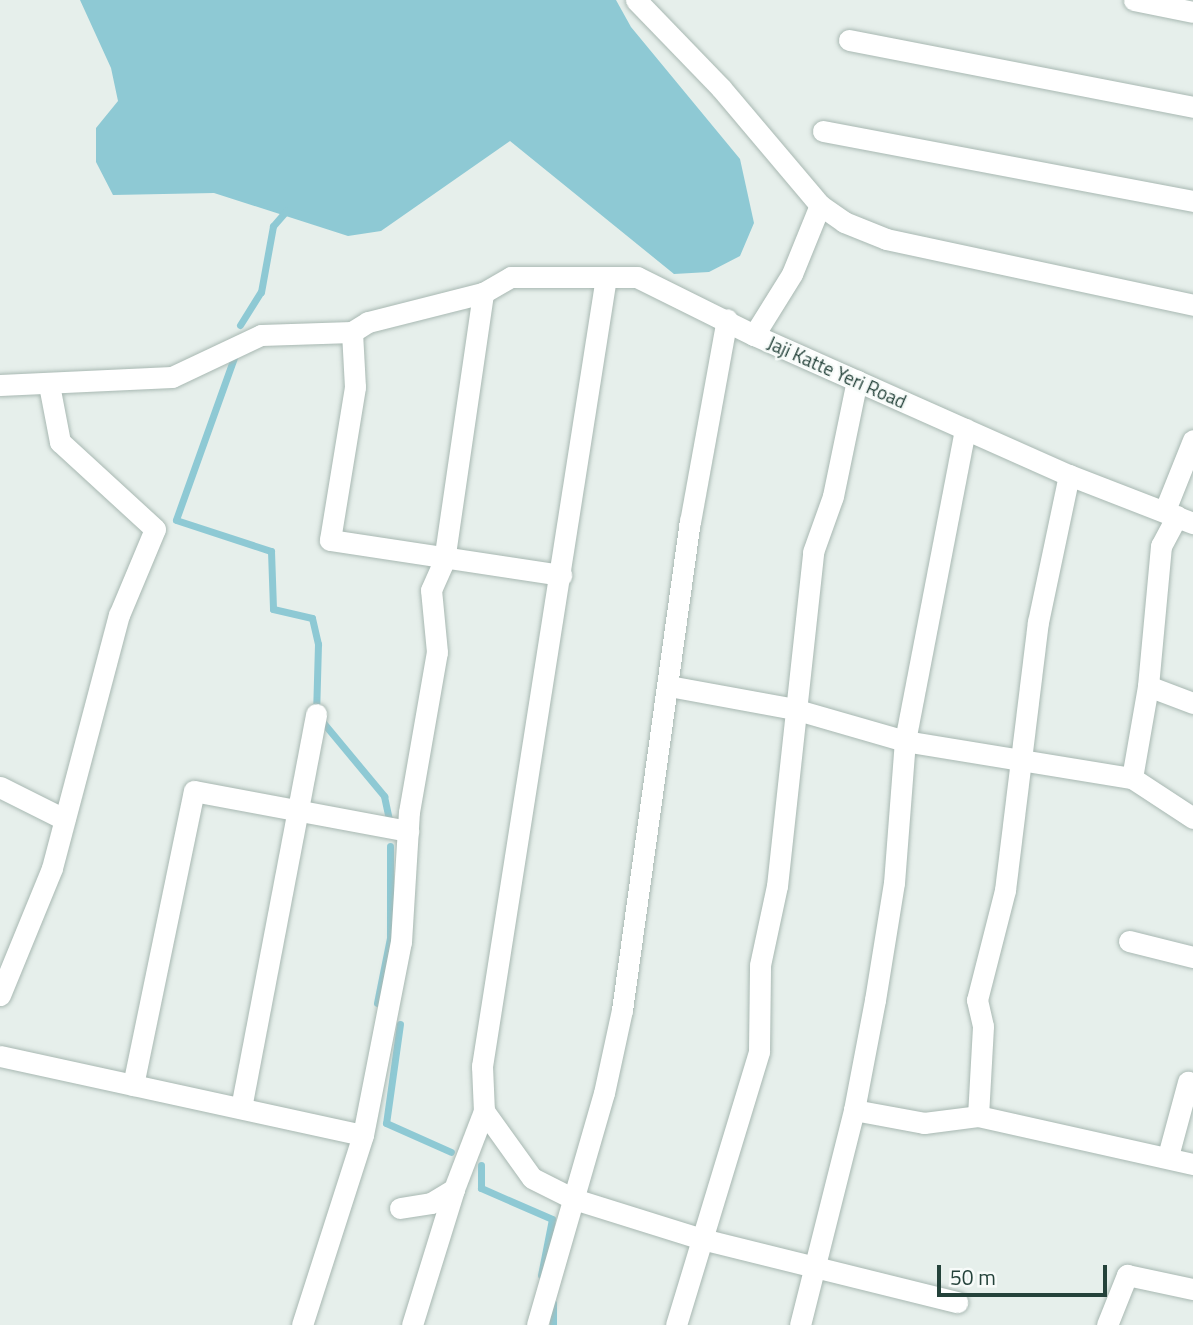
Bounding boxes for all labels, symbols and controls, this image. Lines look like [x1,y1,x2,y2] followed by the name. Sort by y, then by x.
[764,331,910,413] street label: Jaji Katte Yeri Road
[941,1252,1111,1296] scale bar
[950,1261,996,1293] text: 50 m

